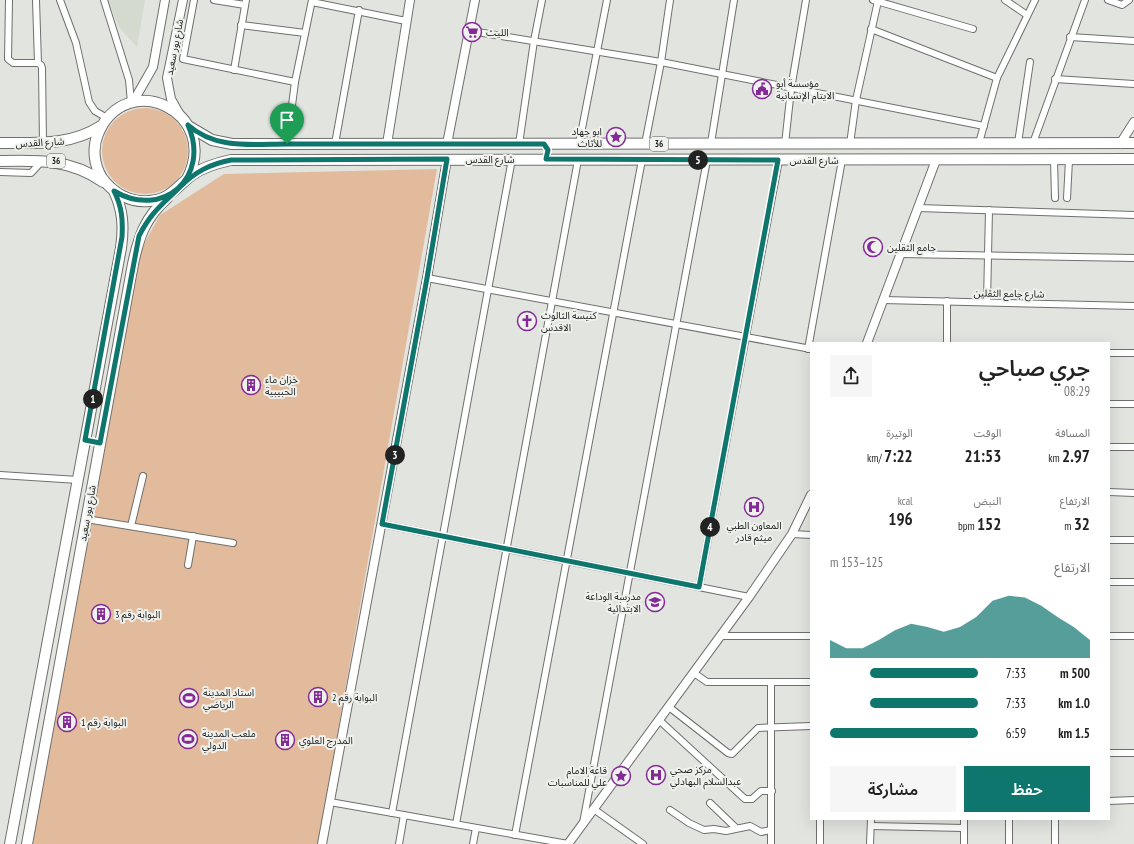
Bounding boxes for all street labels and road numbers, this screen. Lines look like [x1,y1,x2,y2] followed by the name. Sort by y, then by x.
[163,18,187,76] street label: شارع بور سعيد
[15,135,65,151] street label: شارع القدس
[650,137,668,151] road number: 36
[466,153,515,167] street label: شارع القدس
[47,154,65,168] road number: 36
[790,154,839,168] street label: شارع القدس
[973,286,1045,302] street label: شارع جامع الثقلين
[76,484,100,542] street label: شارع بور سعيد

